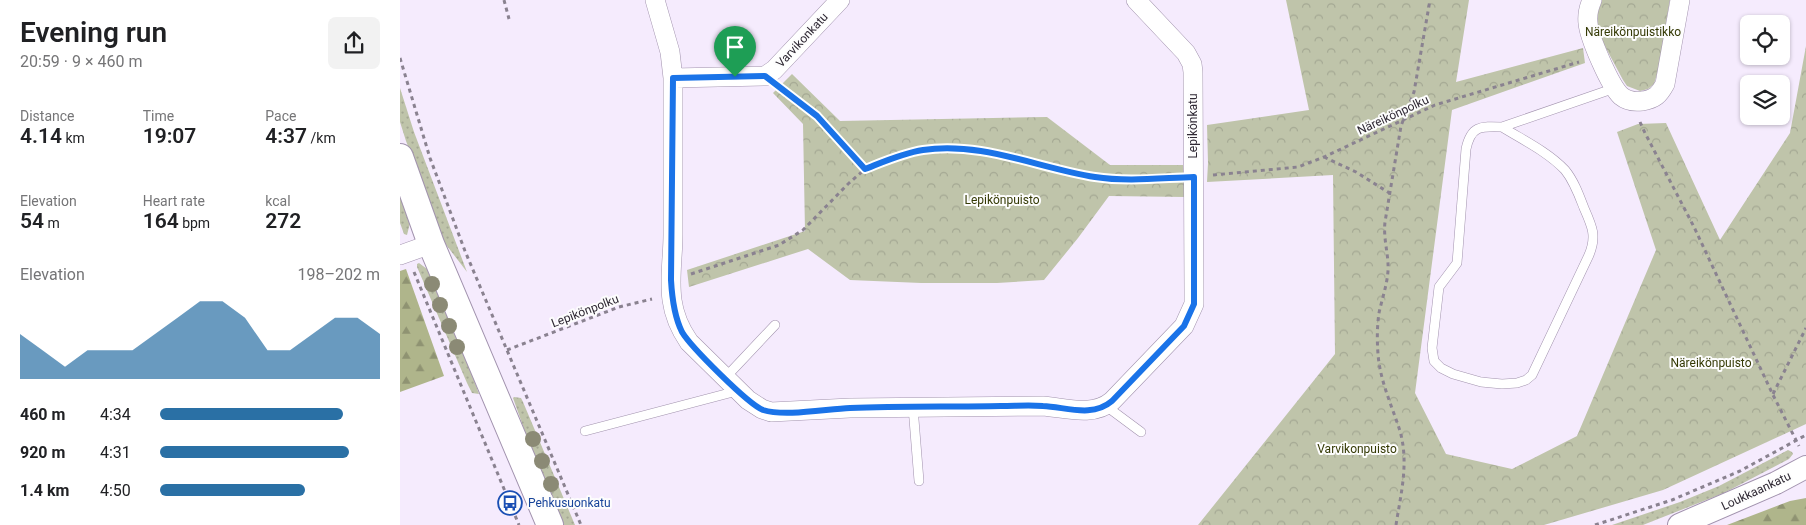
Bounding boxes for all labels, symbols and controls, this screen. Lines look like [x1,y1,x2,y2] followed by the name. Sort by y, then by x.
[773,10,831,70] street label: Varvikonkatu
[1740,15,1790,125] map controls
[1740,15,1790,65] button: locate
[20,16,167,49] text: Evening run
[328,17,380,69] button: share
[1585,25,1681,39] park label: Näreikönpuistikko
[714,26,756,77] pin
[721,33,749,61] icon: arrive
[20,52,142,71] text: 20:59 · 9 × 460 m
[1740,75,1790,125] button: layers
[1355,92,1431,138] street label: Näreikönpolku
[1186,93,1200,159] street label: Lepikönkatu
[20,108,75,124] text: Distance
[143,108,174,124] text: Time
[265,108,296,124] text: Pace
[20,124,62,148] text: 4.14
[143,124,196,148] text: 19:07
[265,124,307,148] text: 4:37
[62,130,85,146] text: km
[307,130,336,146] text: /km
[20,193,77,209] text: Elevation
[143,193,205,209] text: Heart rate
[265,193,291,209] text: kcal
[964,193,1040,207] park label: Lepikönpuisto
[20,209,44,233] text: 54
[143,209,179,233] text: 164
[265,209,301,233] text: 272
[44,215,60,231] text: m
[179,215,210,231] text: bpm
[20,265,85,284] text: Elevation
[298,265,380,284] text: 198–202 m
[549,292,621,330] street label: Lepikönpolku
[1671,356,1752,370] park label: Näreikönpuisto
[20,405,65,424] text: 460 m
[100,405,131,424] text: 4:34
[1317,442,1397,456] park label: Varvikonpuisto
[20,443,65,462] text: 920 m
[100,443,131,462] text: 4:31
[1719,469,1793,513] street label: Loukkaankatu
[20,481,69,500] text: 1.4 km
[100,481,131,500] text: 4:50
[497,490,523,516] bus stop icon: Pehkusuonkatu
[528,496,611,510] place label: Pehkusuonkatu

